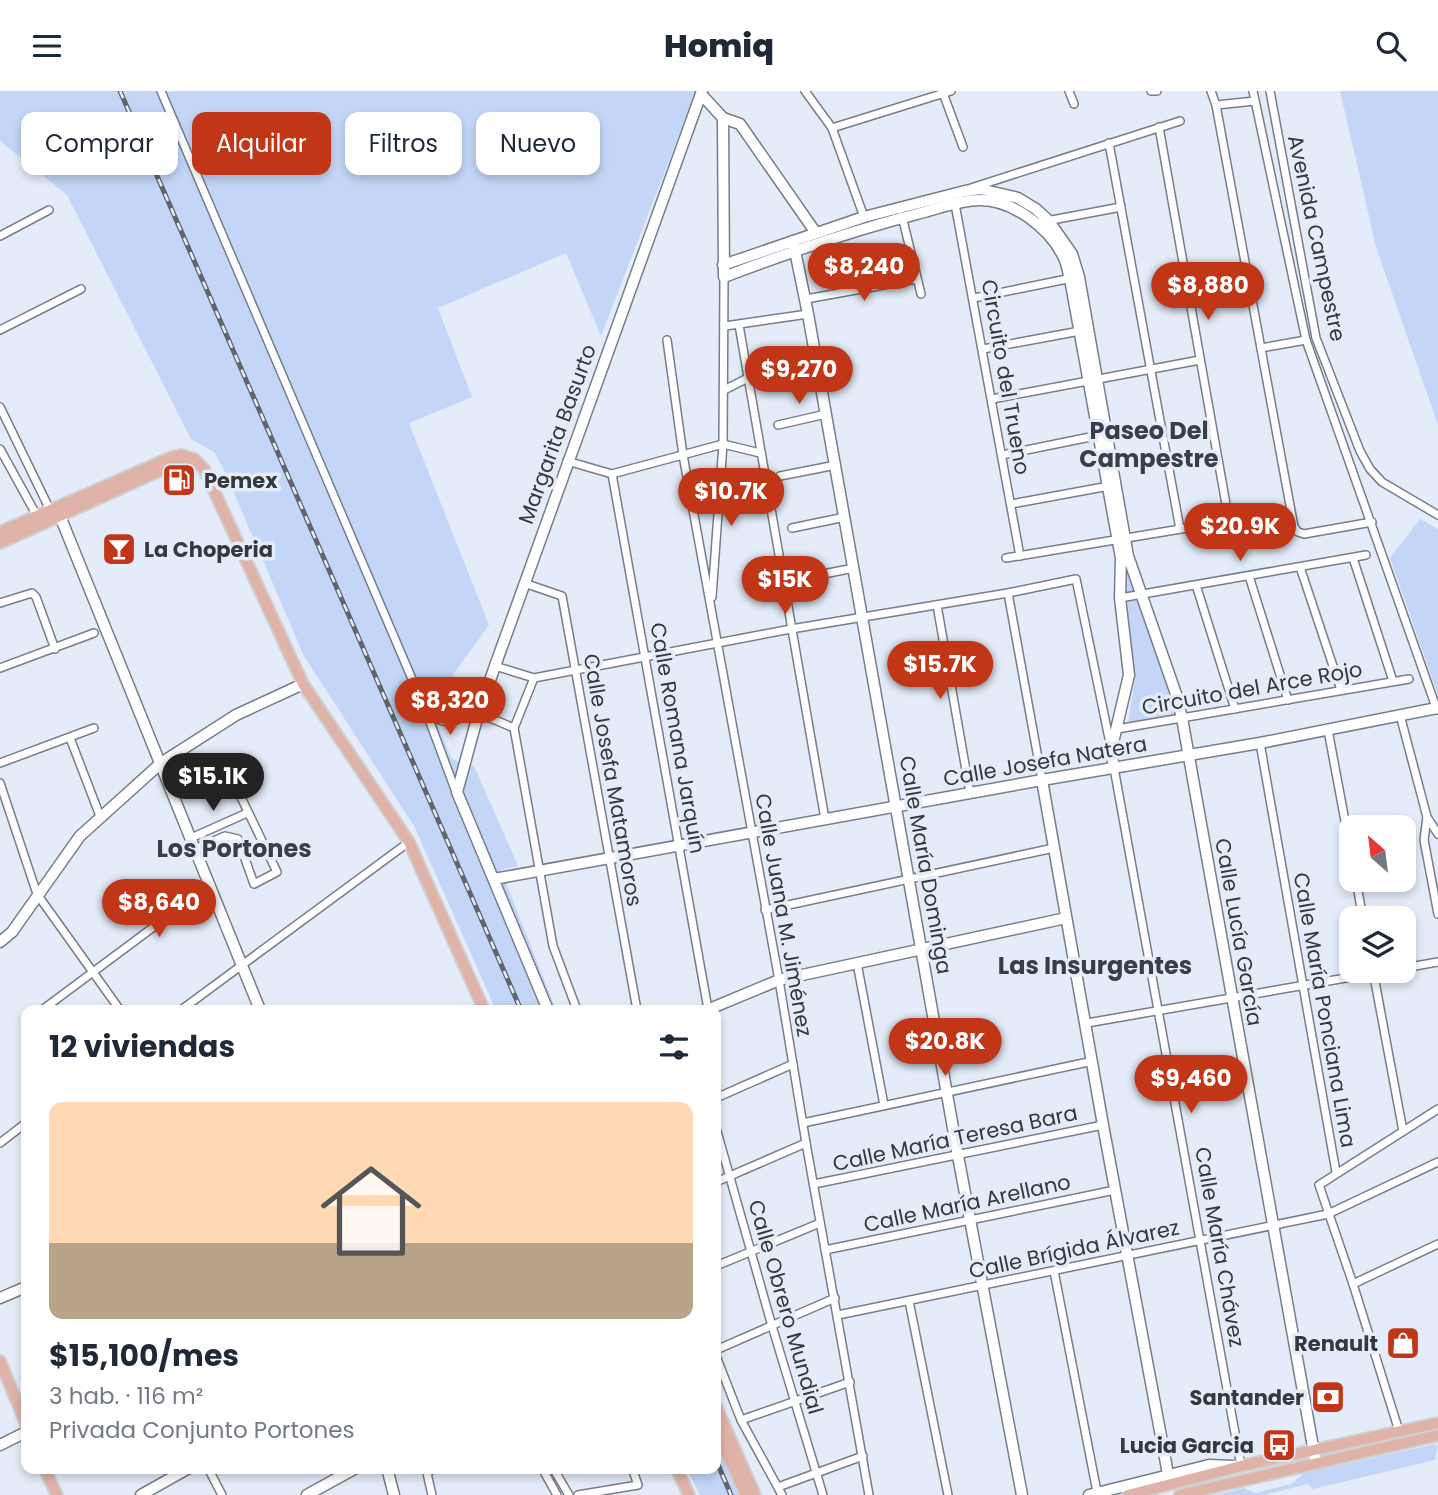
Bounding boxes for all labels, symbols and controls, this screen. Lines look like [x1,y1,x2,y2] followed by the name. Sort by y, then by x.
[664,23,774,68] text: Homiq
[28,27,66,65] icon: menu
[1372,27,1410,65] icon: search
[21,112,178,175] chip: Comprar
[192,112,331,175] chip: Alquilar
[345,112,462,175] chip: Filtros
[476,112,600,175] chip: Nuevo
[1281,132,1353,344] street label: Avenida Campestre
[807,243,921,303] pin: $8,240
[824,250,904,282] text: $8,240
[1151,263,1265,322] pin: $8,880
[1167,269,1249,301] text: $8,880
[975,277,1037,477] street label: Circuito del Trueno
[511,340,603,528] street label: Margarita Basurto
[742,347,856,406] pin: $9,270
[761,353,837,385] text: $9,270
[1079,414,1219,475] district label: Paseo Del Campestre
[160,461,198,499] fuel station icon: Pemex
[204,466,278,495] place label: Pemex
[674,469,788,528] pin: $10.7K
[694,475,768,507] text: $10.7K
[1183,503,1297,563] pin: $20.9K
[1200,510,1280,542] text: $20.9K
[100,530,138,568] bar icon: La Choperia
[144,535,273,564] place label: La Choperia
[744,557,826,616] pin: $15K
[758,563,812,595] text: $15K
[643,620,713,856] street label: Calle Romana Jarquín
[883,641,997,701] pin: $15.7K
[903,648,977,680] text: $15.7K
[576,651,650,909] street label: Calle Josefa Matamoros
[1139,654,1365,722] street label: Circuito del Arce Rojo
[393,677,507,737] pin: $8,320
[411,684,489,716] text: $8,320
[941,729,1149,793] street label: Calle Josefa Natera
[156,753,270,813] pin: $15.1K
[892,753,960,977] street label: Calle María Dominga
[178,760,248,792] text: $15.1K
[748,791,820,1039] street label: Calle Juana M. Jiménez
[1339,815,1416,893] north arrow
[1339,815,1416,983] map controls
[156,832,312,865] district label: Los Portones
[1208,836,1270,1028] street label: Calle Lucía García
[1287,870,1363,1150] street label: Calle María Ponciana Lima
[102,879,216,939] pin: $8,640
[118,886,200,918] text: $8,640
[1339,906,1416,983] button: layers
[998,949,1192,982] district label: Las Insurgentes
[888,1019,1002,1078] pin: $20.8K
[49,1025,235,1068] text: 12 viviendas
[905,1025,985,1057] text: $20.8K
[655,1028,693,1066] icon: filters
[1134,1055,1248,1115] pin: $9,460
[1150,1062,1232,1094] text: $9,460
[830,1098,1080,1178] street label: Calle María Teresa Bara
[1188,1145,1252,1349] street label: Calle María Chávez
[308,1148,434,1274] icon: home
[861,1167,1073,1239] street label: Calle María Arellano
[742,1197,830,1417] street label: Calle Obrero Mundial
[966,1213,1182,1285] street label: Calle Brígida Álvarez
[1384,1324,1422,1362] shop icon: Renault
[1294,1329,1378,1358] place label: Renault
[49,1334,239,1377] text: $15,100/mes
[1309,1378,1347,1416] bank icon: Santander
[49,1380,203,1412] text: 3 hab. · 116 m²
[1190,1383,1304,1412] place label: Santander
[49,1414,355,1446] text: Privada Conjunto Portones
[1260,1426,1298,1464] bus stop icon: Lucia Garcia
[1120,1431,1254,1460] place label: Lucia Garcia

